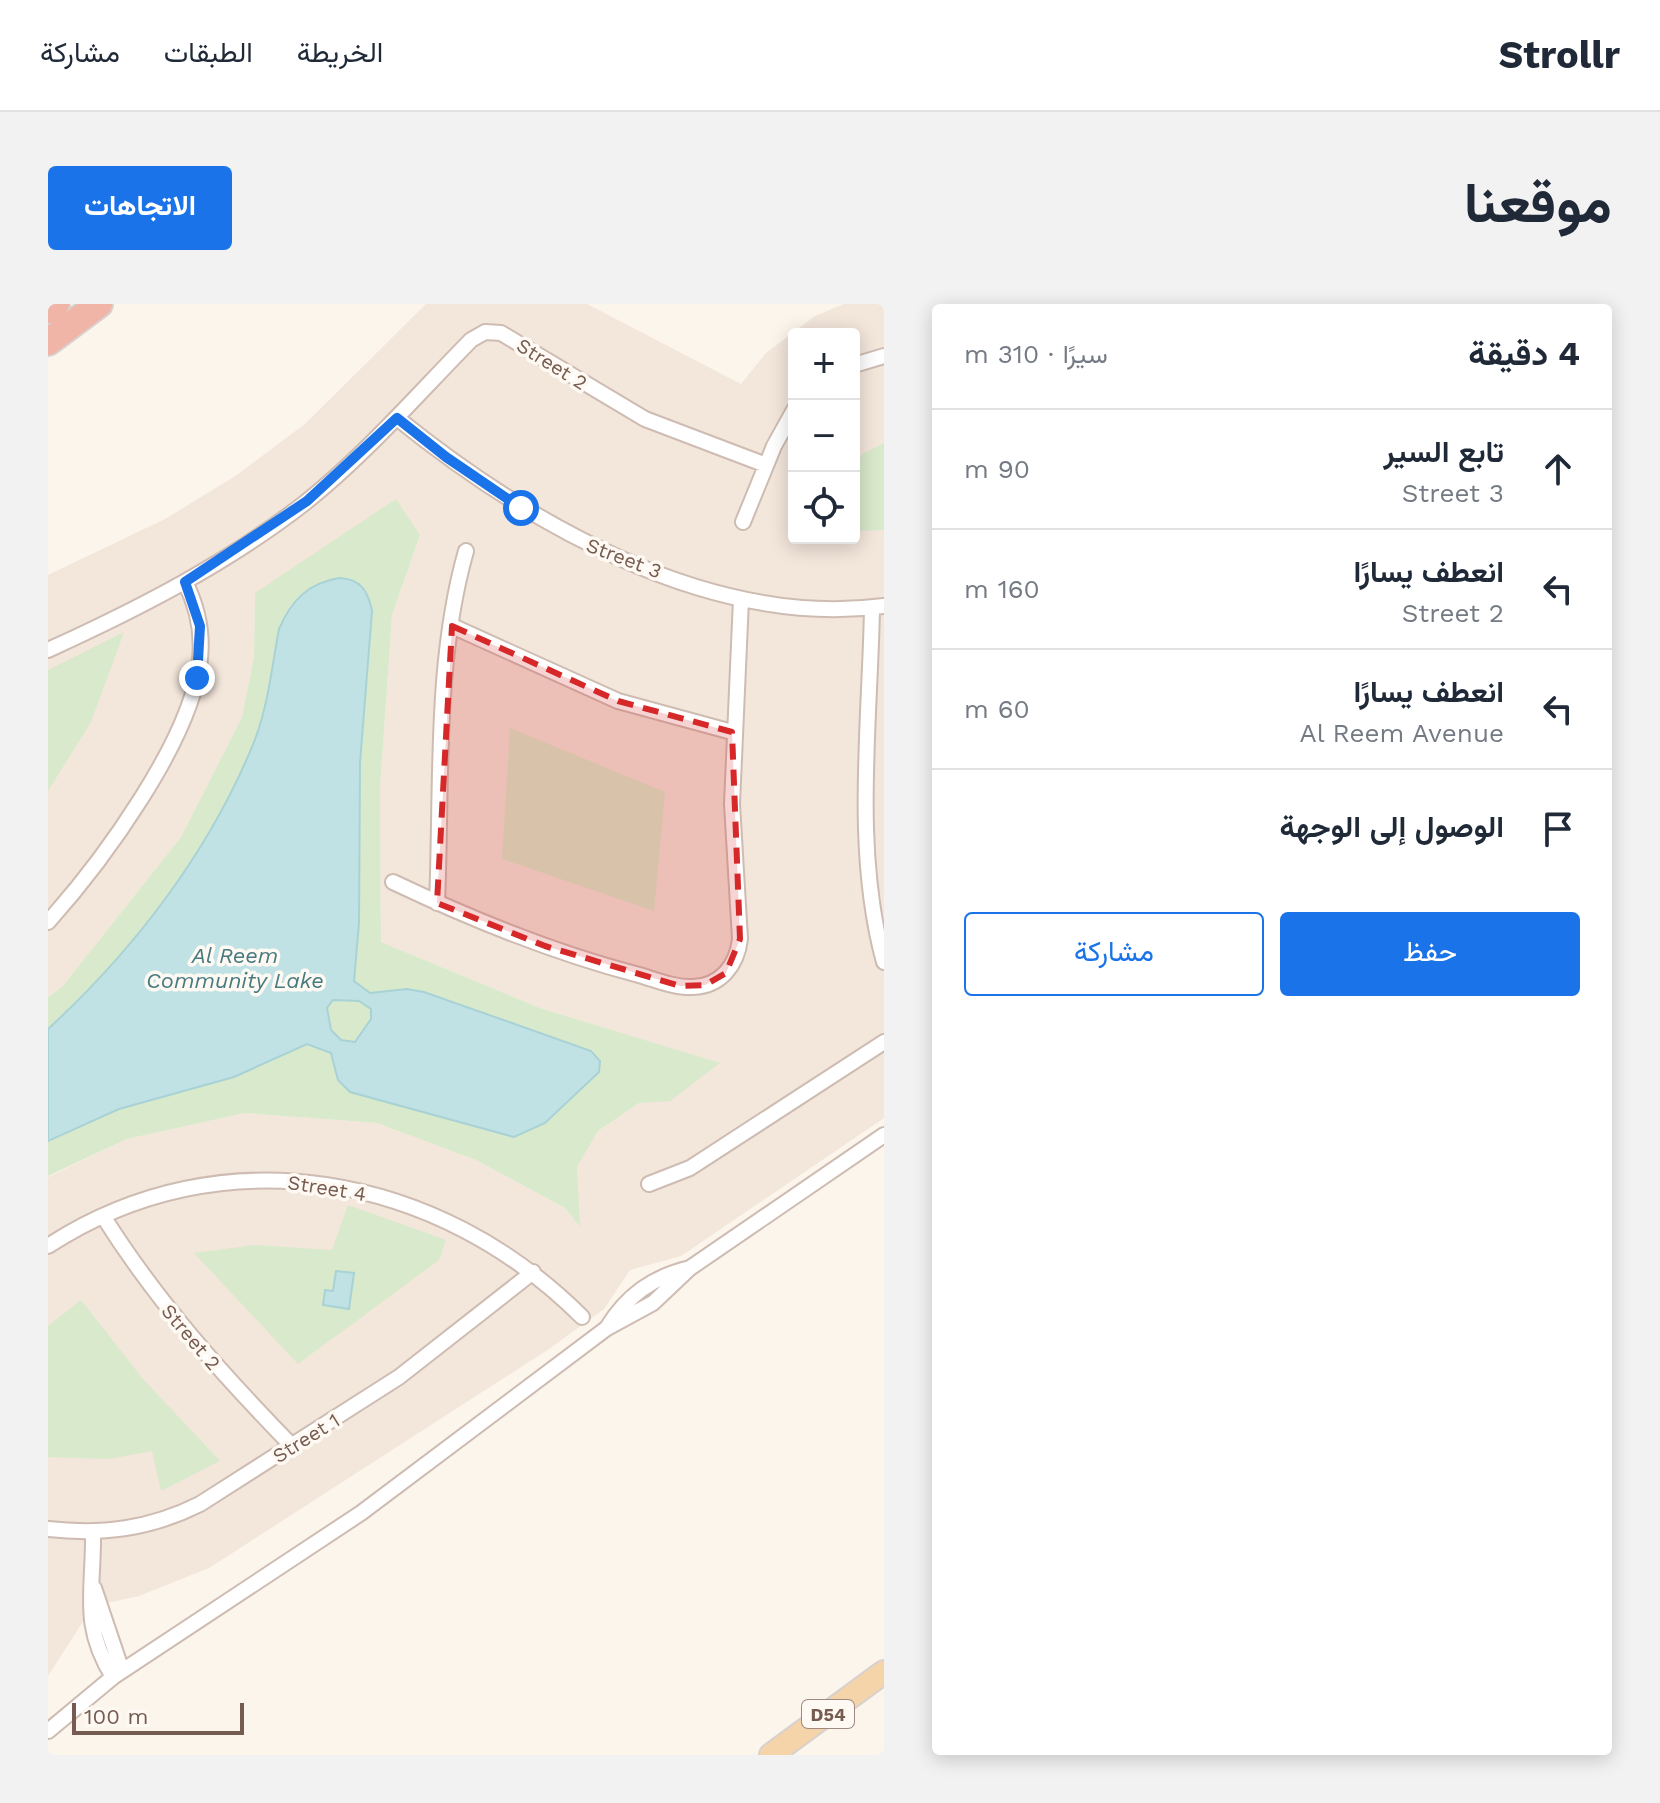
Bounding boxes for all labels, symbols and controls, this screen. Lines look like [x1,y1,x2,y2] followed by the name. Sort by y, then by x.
[1499,33,1620,77] text: Strollr
[40,36,120,69] text: مشاركة
[164,36,253,69] text: الطبقات
[297,36,383,69] text: الخريطة
[48,166,232,250] button: الاتجاهات
[1464,170,1612,236] text: موقعنا
[788,328,860,544] map controls
[788,328,860,400] button: +
[512,333,592,395] street label: Street 2
[1468,333,1580,373] text: 4 دقيقة
[964,339,1108,369] text: سيرًا · 310 m
[788,400,860,472] button: −
[1384,434,1504,469] text: تابع السير
[1536,447,1580,491] icon: ahead
[964,454,1030,484] text: 90 m
[788,472,860,544] button: locate
[1402,478,1504,508] text: Street 3
[503,490,539,526] route start
[583,533,665,583] street label: Street 3
[1353,554,1504,589] text: انعطف يسارًا
[1536,567,1580,611] icon: left
[964,574,1040,604] text: 160 m
[1402,598,1504,628] text: Street 2
[179,660,215,696] route end
[1353,674,1504,709] text: انعطف يسارًا
[1536,687,1580,731] icon: left
[964,694,1030,724] text: 60 m
[1300,718,1504,748] text: Al Reem Avenue
[1536,807,1580,851] icon: arrive
[1279,809,1504,844] text: الوصول إلى الوجهة
[964,912,1264,996] button: مشاركة
[1280,912,1580,996] button: حفظ
[146,943,324,993] water label: Al Reem Community Lake
[286,1170,368,1206] street label: Street 4
[157,1299,225,1375] street label: Street 2
[268,1408,344,1468] street label: Street 1
[72,1699,244,1735] scale bar
[802,1700,854,1728] road number: D54
[84,1704,148,1729] text: 100 m

